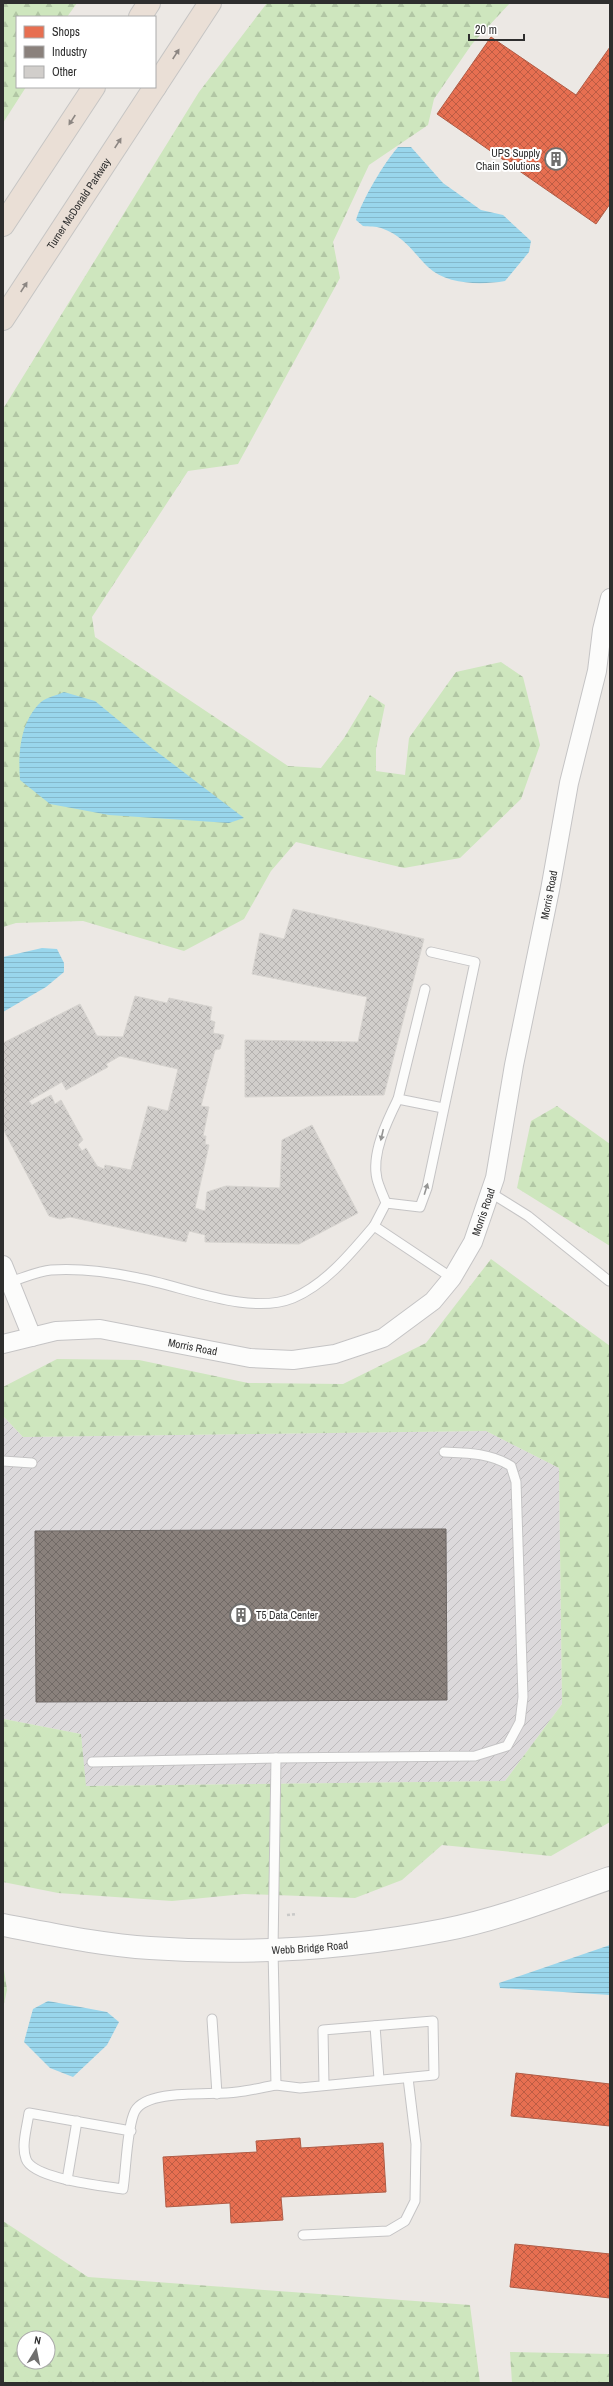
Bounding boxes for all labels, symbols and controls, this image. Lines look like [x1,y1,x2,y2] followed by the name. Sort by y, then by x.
[16,16,156,88] legend
[469,16,524,42] scale bar
[475,22,497,38] text: 20 m
[52,24,80,40] text: Shops
[52,44,87,60] text: Industry
[173,48,180,60] one-way arrow
[52,64,77,80] text: Other
[68,114,76,125] one-way arrow
[115,137,122,149] one-way arrow
[476,146,540,173] place label: UPS Supply Chain Solutions
[543,146,569,172] building icon: UPS Supply Chain Solutions
[44,155,114,252] street label: Turner McDonald Parkway
[21,281,28,293] one-way arrow
[537,869,560,921] street label: Morris Road
[379,1128,385,1141] one-way arrow
[423,1183,429,1195] one-way arrow
[469,1186,498,1238] street label: Morris Road
[167,1335,218,1359] street label: Morris Road
[228,1602,254,1628] building icon: T5 Data Center
[256,1608,318,1622] place label: T5 Data Center
[271,1938,349,1957] street label: Webb Bridge Road
[16,2330,56,2370] north arrow
[33,2333,42,2348] text: N

